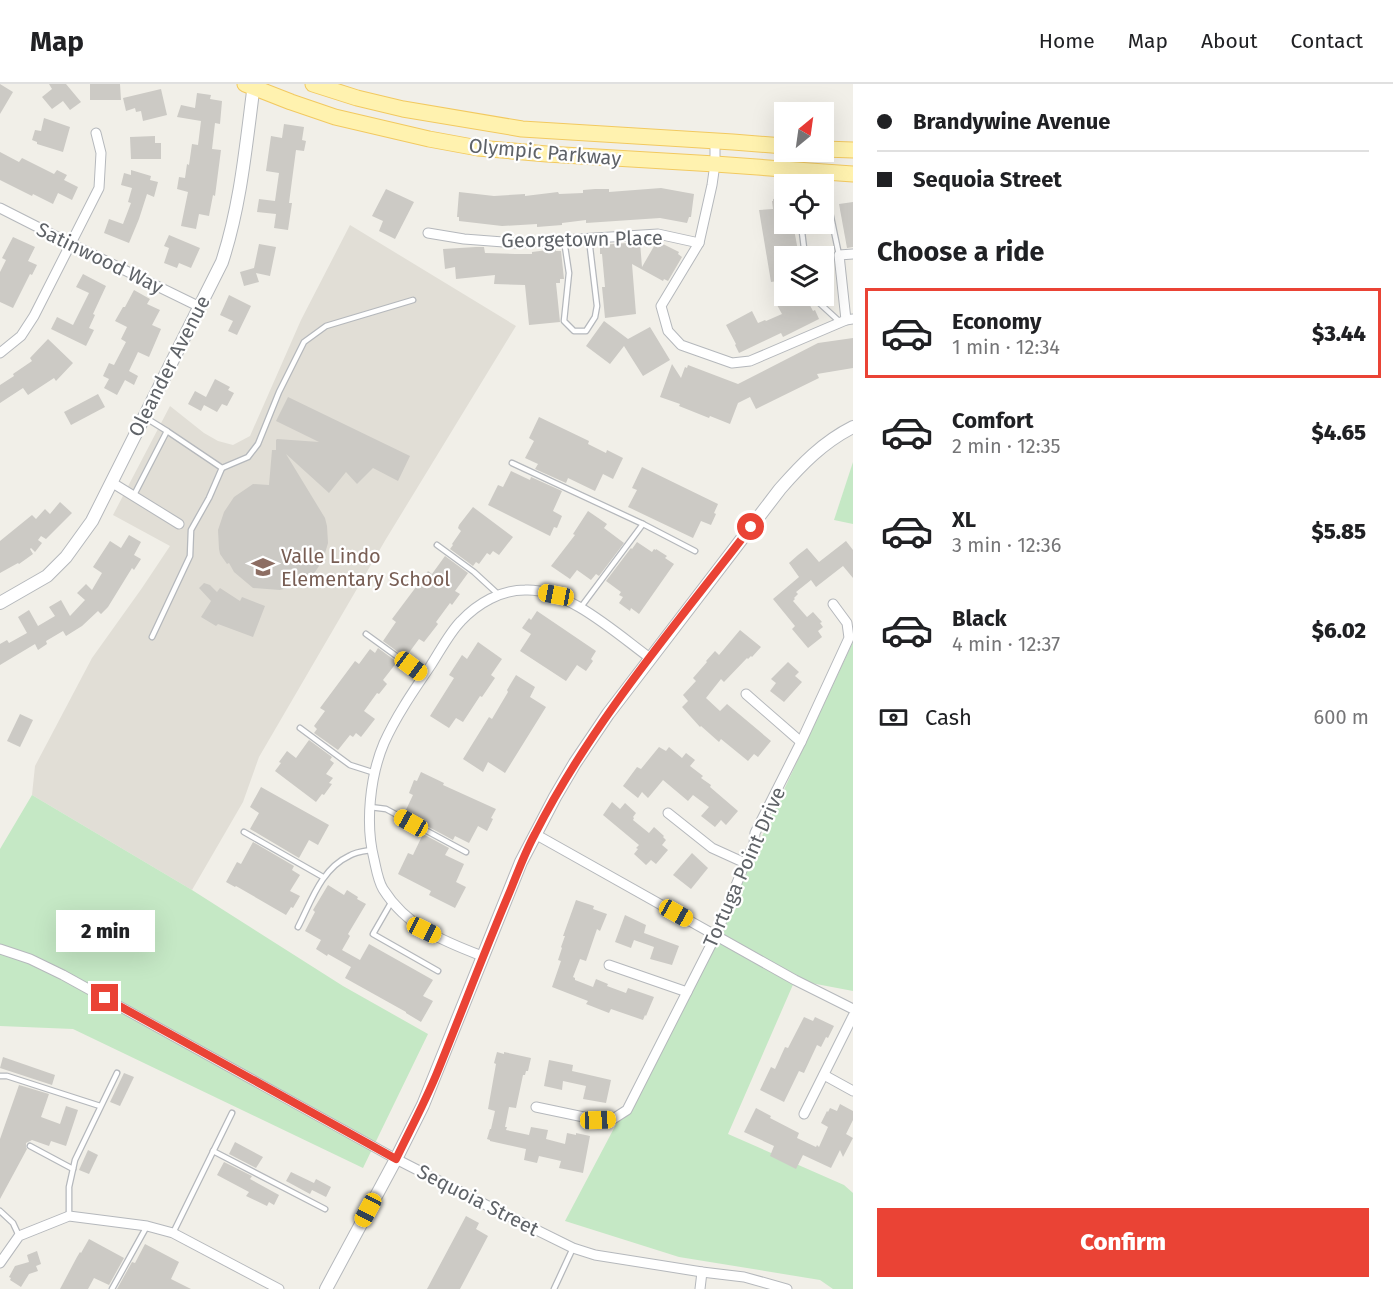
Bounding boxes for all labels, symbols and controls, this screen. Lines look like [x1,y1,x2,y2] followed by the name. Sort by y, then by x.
[30,25,84,58] text: Map
[1039,28,1095,54] text: Home
[1128,28,1168,54] text: Map
[1201,28,1258,54] text: About
[1291,28,1363,54] text: Contact
[774,102,834,162] north arrow
[774,102,834,306] map controls
[913,108,1110,135] text: Brandywine Avenue
[468,133,622,171] street label: Olympic Parkway
[913,166,1062,193] text: Sequoia Street
[774,174,834,234] button: locate
[33,217,167,299] street label: Satinwood Way
[501,226,663,252] street label: Georgetown Place
[877,236,1044,268] text: Choose a ride
[774,246,834,306] button: layers
[123,291,215,441] street label: Oleander Avenue
[880,306,934,360] icon: car
[952,308,1041,335] text: Economy
[1312,320,1366,347] text: $3.44
[952,335,1060,359] text: 1 min · 12:34
[880,405,934,459] icon: car
[952,407,1033,434] text: Comfort
[1312,419,1366,446] text: $4.65
[952,434,1061,458] text: 2 min · 12:35
[880,504,934,558] icon: car
[952,506,976,533] text: XL
[737,513,764,540] route start
[1312,518,1366,545] text: $5.85
[952,533,1061,557] text: 3 min · 12:36
[281,544,450,591] place label: Valle Lindo Elementary School
[250,554,276,580] school or university icon: Valle Lindo Elementary School
[537,583,575,607] car
[880,603,934,657] icon: car
[952,605,1007,632] text: Black
[1312,617,1366,644] text: $6.02
[952,632,1060,656] text: 4 min · 12:37
[391,648,431,684] car
[877,701,910,734] icon: cash
[925,704,972,731] text: Cash
[1314,705,1369,729] text: 600 m
[698,783,790,951] street label: Tortuga Point Drive
[391,806,431,840] car
[656,896,696,930] car
[56,911,154,953] callout: 2 min
[404,914,444,946] car
[81,919,130,943] text: 2 min
[91,984,118,1011] route end
[580,1110,616,1130] car
[413,1159,543,1241] street label: Sequoia Street
[352,1190,384,1230] car
[877,1208,1369,1277] button: Confirm

